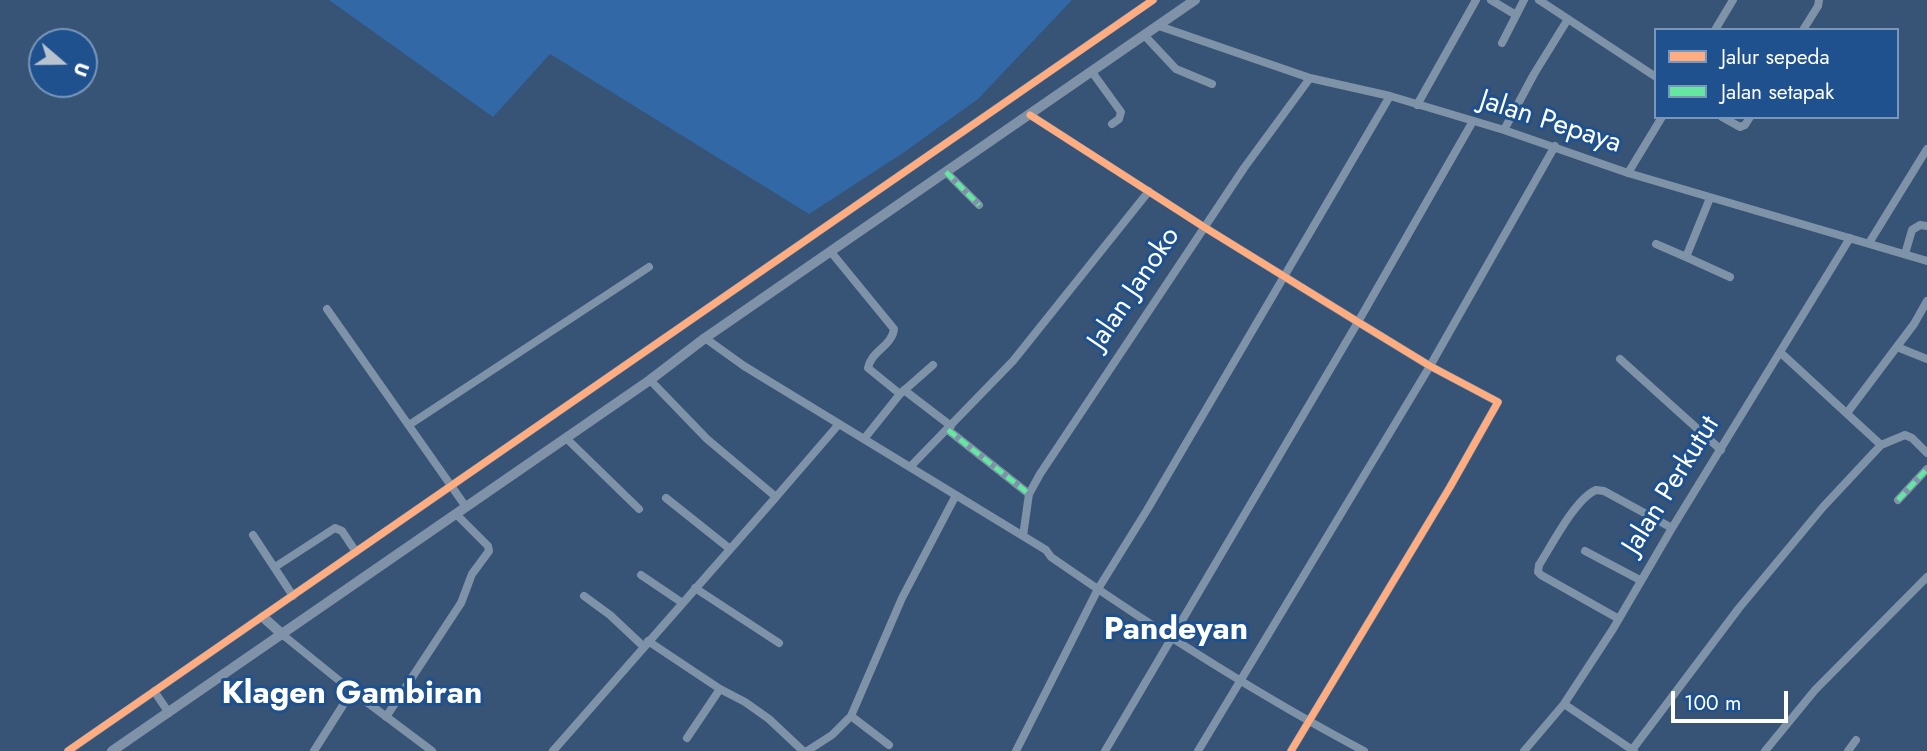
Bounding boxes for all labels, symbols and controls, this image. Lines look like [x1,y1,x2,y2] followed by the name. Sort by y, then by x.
[28,28,98,98] north arrow
[1654,28,1899,119] legend
[1721,42,1830,72] text: Jalur sepeda
[66,59,96,81] text: U
[1721,77,1834,107] text: Jalan setapak
[1475,84,1625,162] street label: Jalan Pepaya
[1082,221,1188,357] street label: Jalan Janoko
[1616,411,1728,561] street label: Jalan Perkutut
[1104,612,1248,650] district label: Pandeyan
[221,676,483,714] district label: Klagen Gambiran
[1675,678,1792,722] scale bar
[1684,688,1741,718] text: 100 m

